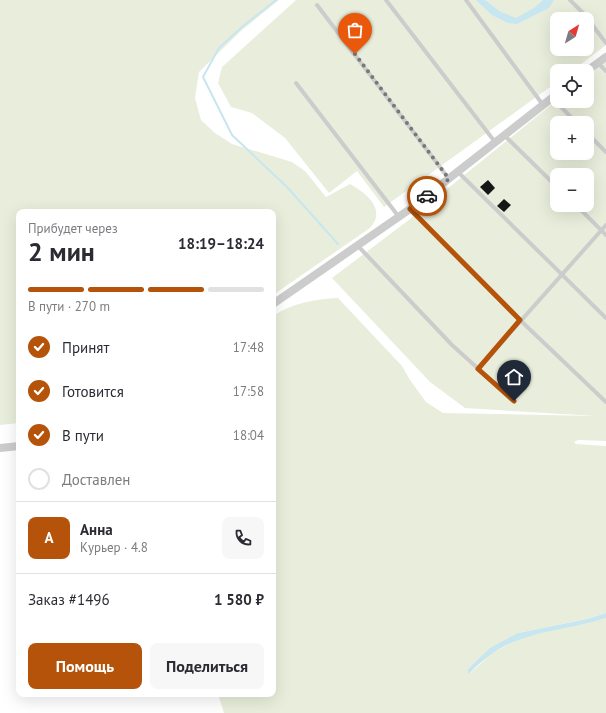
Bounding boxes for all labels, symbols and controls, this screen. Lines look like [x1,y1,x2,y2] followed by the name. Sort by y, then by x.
[550,12,594,56] north arrow
[550,12,594,212] map controls
[338,13,372,54] pin
[344,19,366,41] icon: bag
[550,64,594,108] button: locate
[550,116,594,160] button: +
[550,168,594,212] button: −
[407,176,447,216] courier
[416,185,438,207] icon: car
[28,220,118,237] text: Прибудет через
[178,234,264,253] text: 18:19–18:24
[28,235,95,268] text: 2 мин
[28,298,110,315] text: В пути · 270 m
[28,336,50,358] icon: check
[62,338,109,357] text: Принят
[233,339,264,356] text: 17:48
[497,360,531,401] pin
[503,366,525,388] icon: home
[28,380,50,402] icon: check
[62,382,124,401] text: Готовится
[233,383,264,400] text: 17:58
[28,424,50,446] icon: check
[62,426,104,445] text: В пути
[233,427,264,444] text: 18:04
[62,470,130,489] text: Доставлен
[222,517,264,559] button: phone
[80,520,113,539] text: Анна
[44,528,54,547] text: А
[80,539,148,556] text: Курьер · 4.8
[28,590,110,609] text: Заказ #1496
[214,590,264,609] text: 1 580 ₽
[28,643,142,689] button: Помощь
[150,643,264,689] button: Поделиться

